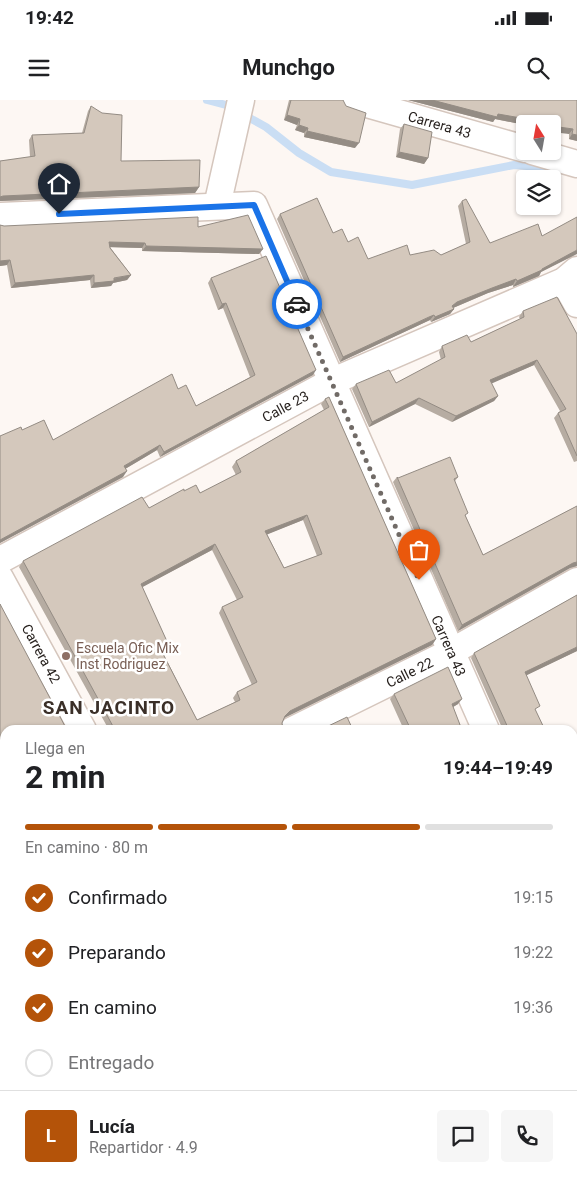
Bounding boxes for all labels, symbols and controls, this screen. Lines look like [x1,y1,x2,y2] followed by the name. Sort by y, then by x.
[25,6,74,29] text: 19:42
[25,54,53,82] icon: menu
[524,54,552,82] icon: search
[242,55,335,80] text: Munchgo
[406,108,473,141] street label: Carrera 43
[516,115,561,160] north arrow
[516,115,561,215] map controls
[38,163,80,214] pin
[45,170,73,198] icon: home
[516,170,561,215] button: layers
[272,279,322,329] courier
[283,290,311,318] icon: car
[259,388,311,425] street label: Calle 23
[398,529,440,580] pin
[405,536,433,564] icon: bag
[428,613,469,679] street label: Carrera 43
[19,621,64,686] street label: Carrera 42
[76,640,179,672] place label: Escuela Ofic Mix Inst Rodriguez
[60,650,72,662] marker: Escuela Ofic Mix Inst Rodriguez
[384,654,436,691] street label: Calle 22
[43,696,175,719] district label: SAN JACINTO
[25,739,85,758] text: Llega en
[443,756,553,779] text: 19:44–19:49
[25,758,105,796] text: 2 min
[25,838,148,857] text: En camino · 80 m
[25,884,53,912] icon: check
[68,886,167,909] text: Confirmado
[513,888,553,907] text: 19:15
[25,939,53,967] icon: check
[68,941,166,964] text: Preparando
[513,943,553,962] text: 19:22
[25,994,53,1022] icon: check
[68,996,157,1019] text: En camino
[513,998,553,1017] text: 19:36
[68,1051,154,1074] text: Entregado
[437,1110,489,1162] button: chat
[501,1110,553,1162] button: phone
[89,1115,135,1138] text: Lucía
[46,1124,56,1147] text: L
[89,1138,198,1157] text: Repartidor · 4.9

